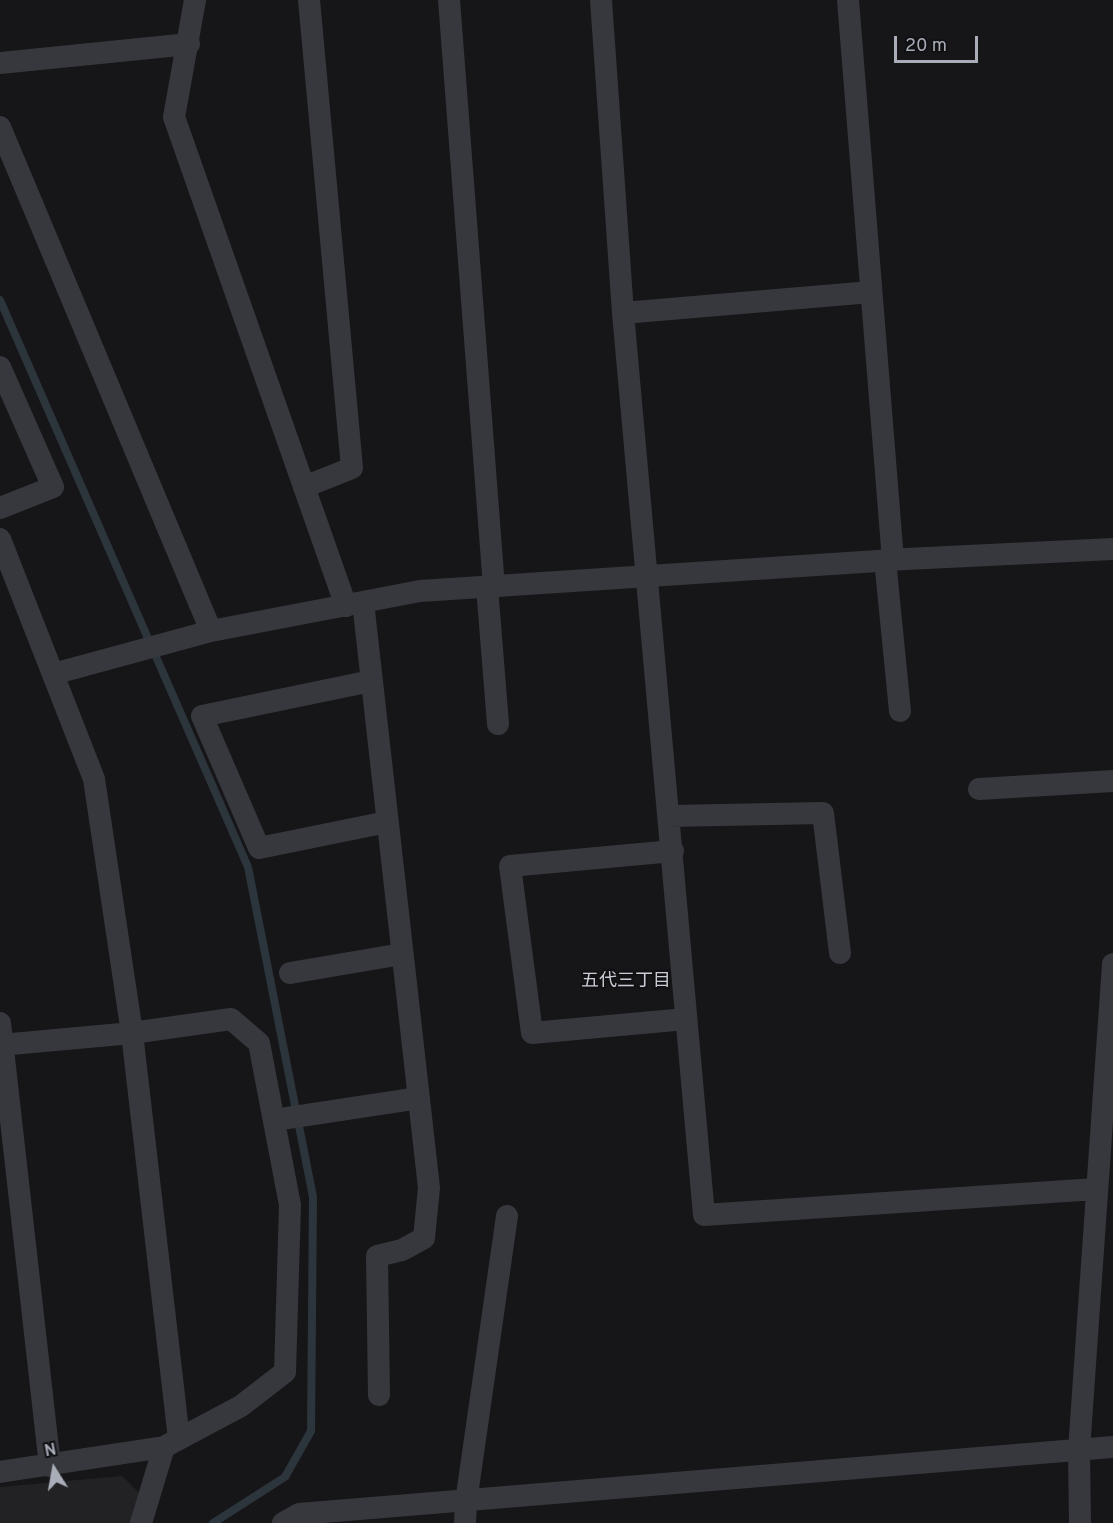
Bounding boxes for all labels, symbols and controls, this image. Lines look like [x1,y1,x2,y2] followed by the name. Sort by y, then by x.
[897,24,981,62] scale bar
[905,35,947,58] text: 20 m
[581,971,671,993] district label: 五代三丁目
[24,1439,84,1499] north arrow
[43,1440,58,1462] text: N

